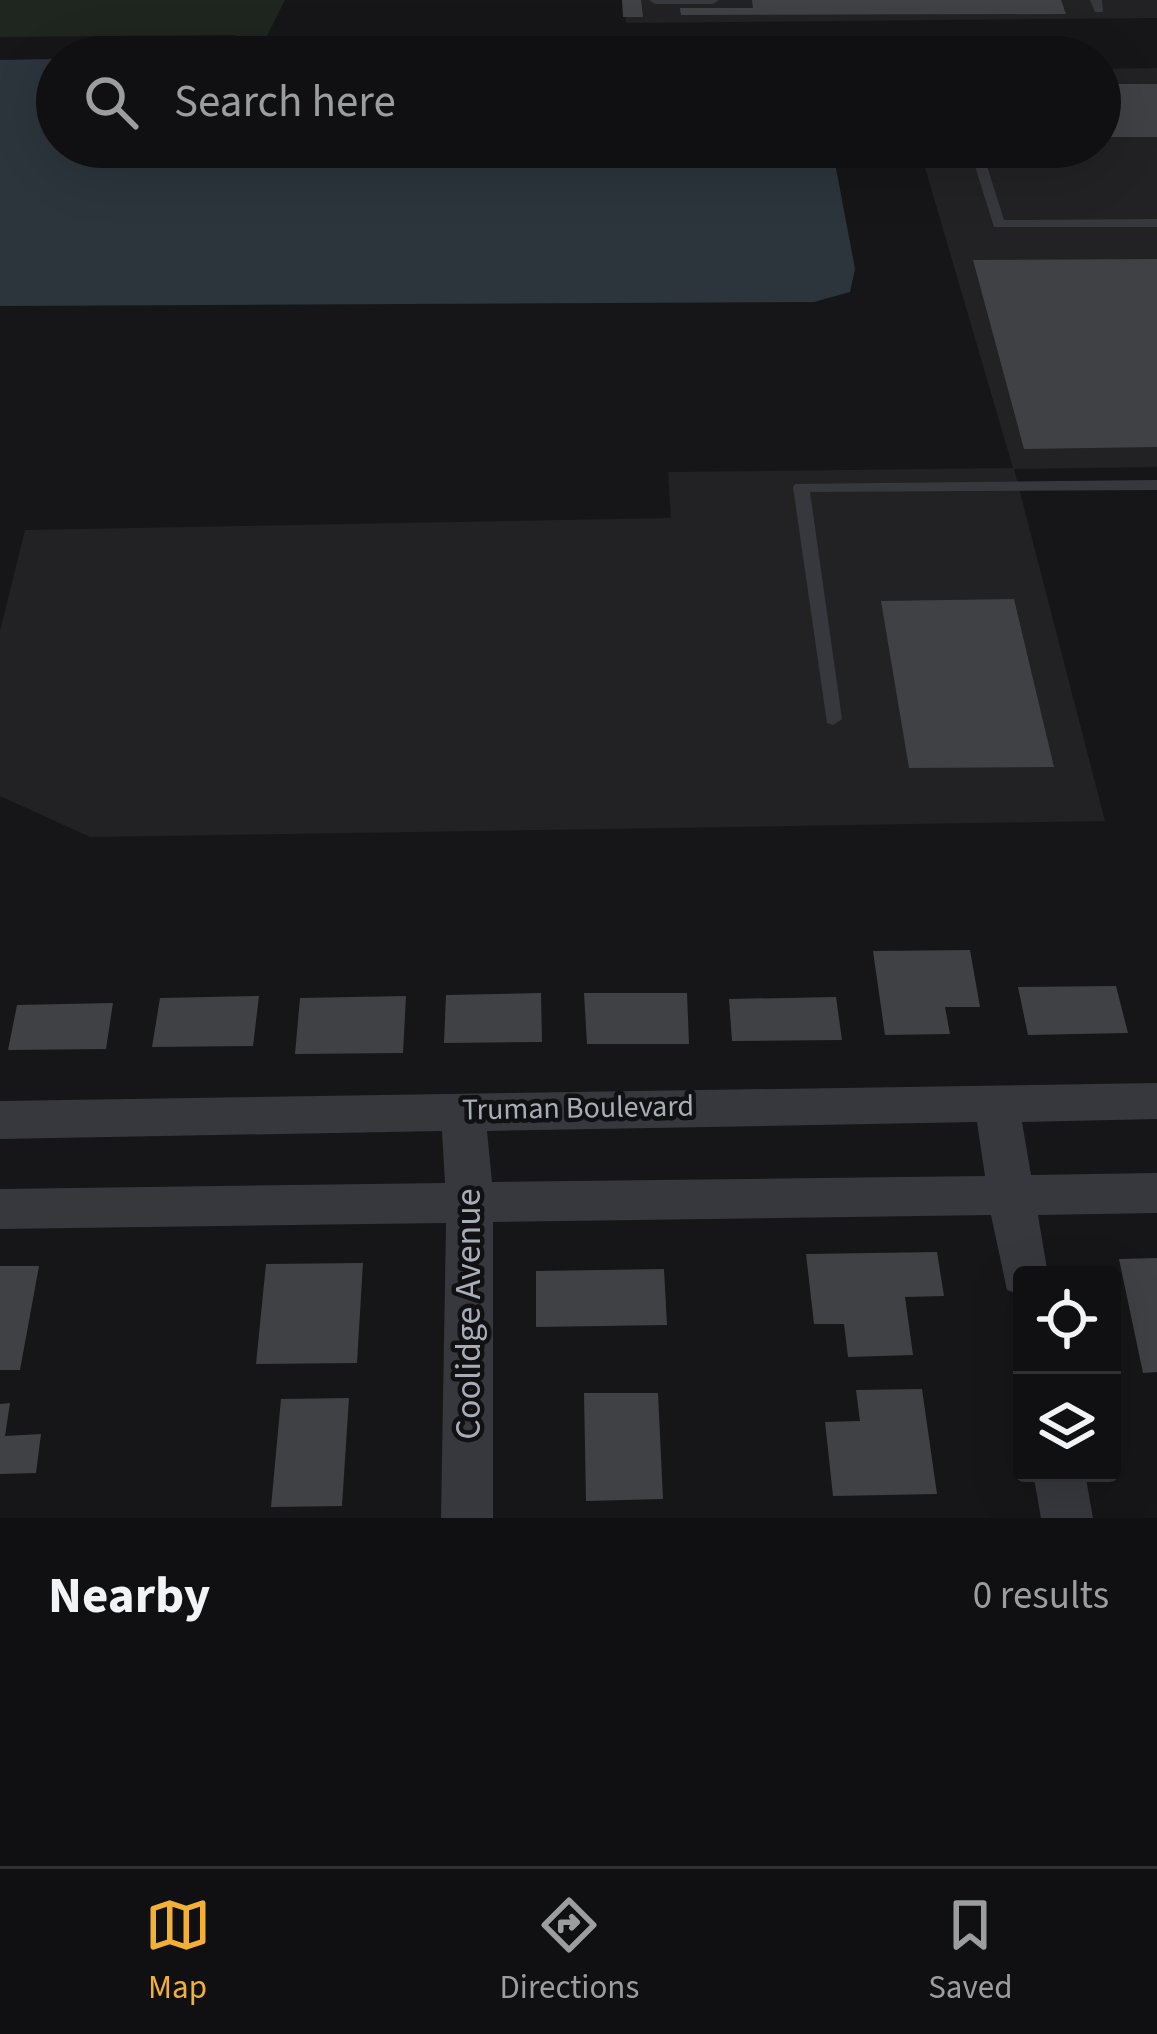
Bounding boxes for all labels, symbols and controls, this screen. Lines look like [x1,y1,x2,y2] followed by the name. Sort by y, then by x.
[36,36,1121,168] search box
[78,69,144,135] icon: search
[174,70,396,134] text: Search here
[462,1084,694,1132] street label: Truman Boulevard
[443,1188,494,1440] street label: Coolidge Avenue
[1013,1266,1121,1482] map controls
[1013,1266,1121,1374] button: locate
[1013,1374,1121,1482] button: layers
[48,1560,210,1632] text: Nearby
[973,1568,1109,1624] text: 0 results
[145,1892,211,2011] tab: Map
[500,1892,639,2011] tab: Directions
[928,1892,1012,2011] tab: Saved

